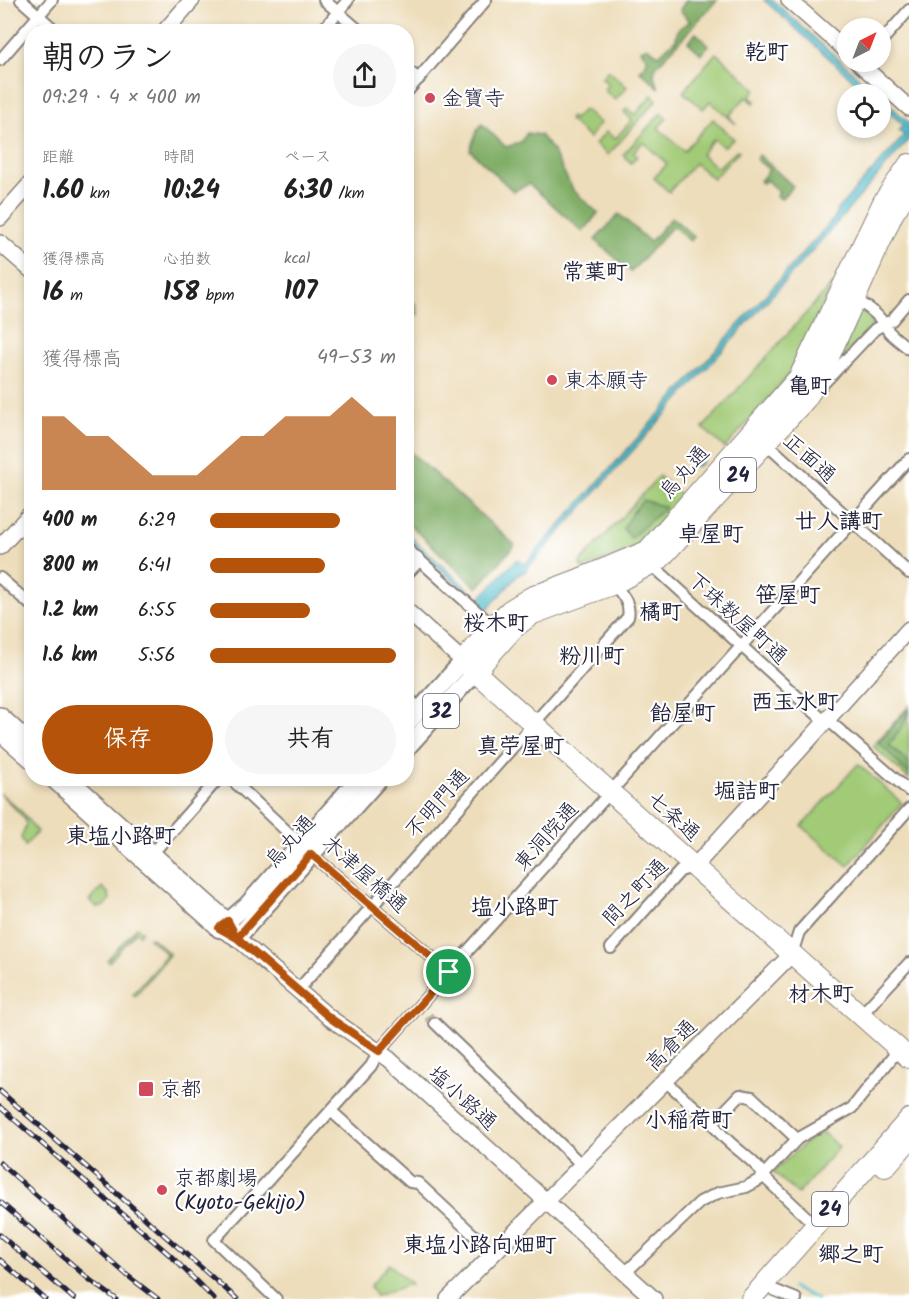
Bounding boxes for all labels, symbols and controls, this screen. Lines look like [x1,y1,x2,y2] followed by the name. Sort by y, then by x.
[837,18,891,72] north arrow
[837,18,891,138] map controls
[42,33,174,86] text: 朝のラン
[745,36,789,71] district label: 乾町
[333,44,396,107] button: share
[42,82,201,114] text: 09:29 · 4 × 400 m
[442,83,505,116] place label: 金寶寺
[837,84,891,138] button: locate
[423,91,437,105] marker: 金寶寺
[42,145,74,170] text: 距離
[163,145,195,170] text: 時間
[284,145,331,170] text: ペース
[42,170,83,212] text: 1.60
[163,170,220,212] text: 10:24
[284,170,332,212] text: 6:30
[83,181,110,206] text: km
[332,181,364,206] text: /km
[284,246,310,271] text: kcal
[42,247,106,272] text: 獲得標高
[163,247,211,272] text: 心拍数
[562,256,628,291] district label: 常葉町
[284,271,317,313] text: 107
[42,272,64,314] text: 16
[163,272,199,314] text: 158
[64,283,83,308] text: m
[199,283,235,308] text: bpm
[317,342,396,374] text: 49–53 m
[42,344,122,376] text: 獲得標高
[564,365,648,398] place label: 東本願寺
[788,370,832,405] district label: 亀町
[545,373,559,387] marker: 東本願寺
[775,426,843,492] street label: 正面通
[652,438,718,508] street label: 烏丸通
[720,458,756,492] road number: 24
[42,505,98,537] text: 400 m
[138,505,175,537] text: 6:29
[795,505,883,540] district label: 廿人講町
[678,518,744,553] district label: 卓屋町
[42,550,98,582] text: 800 m
[138,550,171,582] text: 6:41
[679,565,795,674] street label: 下珠数屋町通
[755,579,821,614] district label: 笹屋町
[42,595,98,627] text: 1.2 km
[138,595,176,627] text: 6:55
[639,596,683,631] district label: 橘町
[463,607,529,642] district label: 桜木町
[42,640,98,672] text: 1.6 km
[138,640,176,672] text: 5:56
[559,640,625,675] district label: 粉川町
[751,686,839,721] district label: 西玉水町
[423,694,459,728] road number: 32
[650,697,716,732] district label: 飴屋町
[42,705,213,774] button: 保存
[225,705,396,774] button: 共有
[477,730,565,765] district label: 真苧屋町
[398,762,478,846] street label: 不明門通
[714,775,780,810] district label: 堀詰町
[639,784,707,850] street label: 七条通
[507,795,587,879] street label: 東洞院通
[258,808,324,876] street label: 烏丸通
[66,820,176,855] district label: 東塩小路町
[314,828,414,922] street label: 木津屋橋通
[595,851,677,935] street label: 間之町通
[471,891,559,926] district label: 塩小路町
[423,946,474,997] pin
[432,955,465,988] icon: arrive
[788,978,854,1013] district label: 材木町
[638,1012,706,1080] street label: 高倉通
[420,1059,504,1139] street label: 塩小路通
[160,1074,202,1107] place label: 京都
[137,1080,155,1098] marker: 京都
[645,1104,733,1139] district label: 小稲荷町
[174,1163,306,1220] place label: 京都劇場 (Kyoto-Gekijo)
[155,1183,169,1197] marker: 京都劇場 (Kyoto-Gekijo)
[812,1192,848,1226] road number: 24
[403,1229,557,1264] district label: 東塩小路向畑町
[818,1238,884,1273] district label: 郷之町

